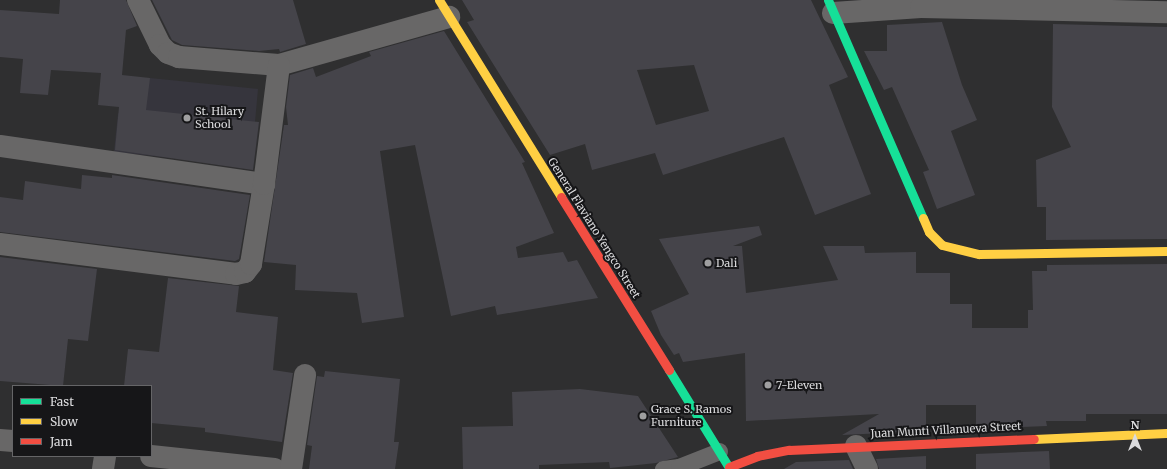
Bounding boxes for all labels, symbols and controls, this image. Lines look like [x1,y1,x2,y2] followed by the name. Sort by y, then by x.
[195,105,244,131] place label: St. Hilary School
[182,113,192,123] marker: St. Hilary School
[545,155,643,301] street label: General Flaviano Yengco Street
[716,256,737,270] place label: Dali
[703,258,713,268] marker: Dali
[776,378,822,392] place label: 7-Eleven
[763,380,773,390] marker: 7-Eleven
[12,385,152,457] legend
[50,394,74,409] text: Fast
[651,403,732,429] place label: Grace S. Ramos Furniture
[638,411,648,421] marker: Grace S. Ramos Furniture
[50,414,78,429] text: Slow
[1115,417,1155,457] north arrow
[1131,418,1139,432] text: N
[870,419,1022,441] street label: Juan Munti Villanueva Street
[50,434,72,449] text: Jam

